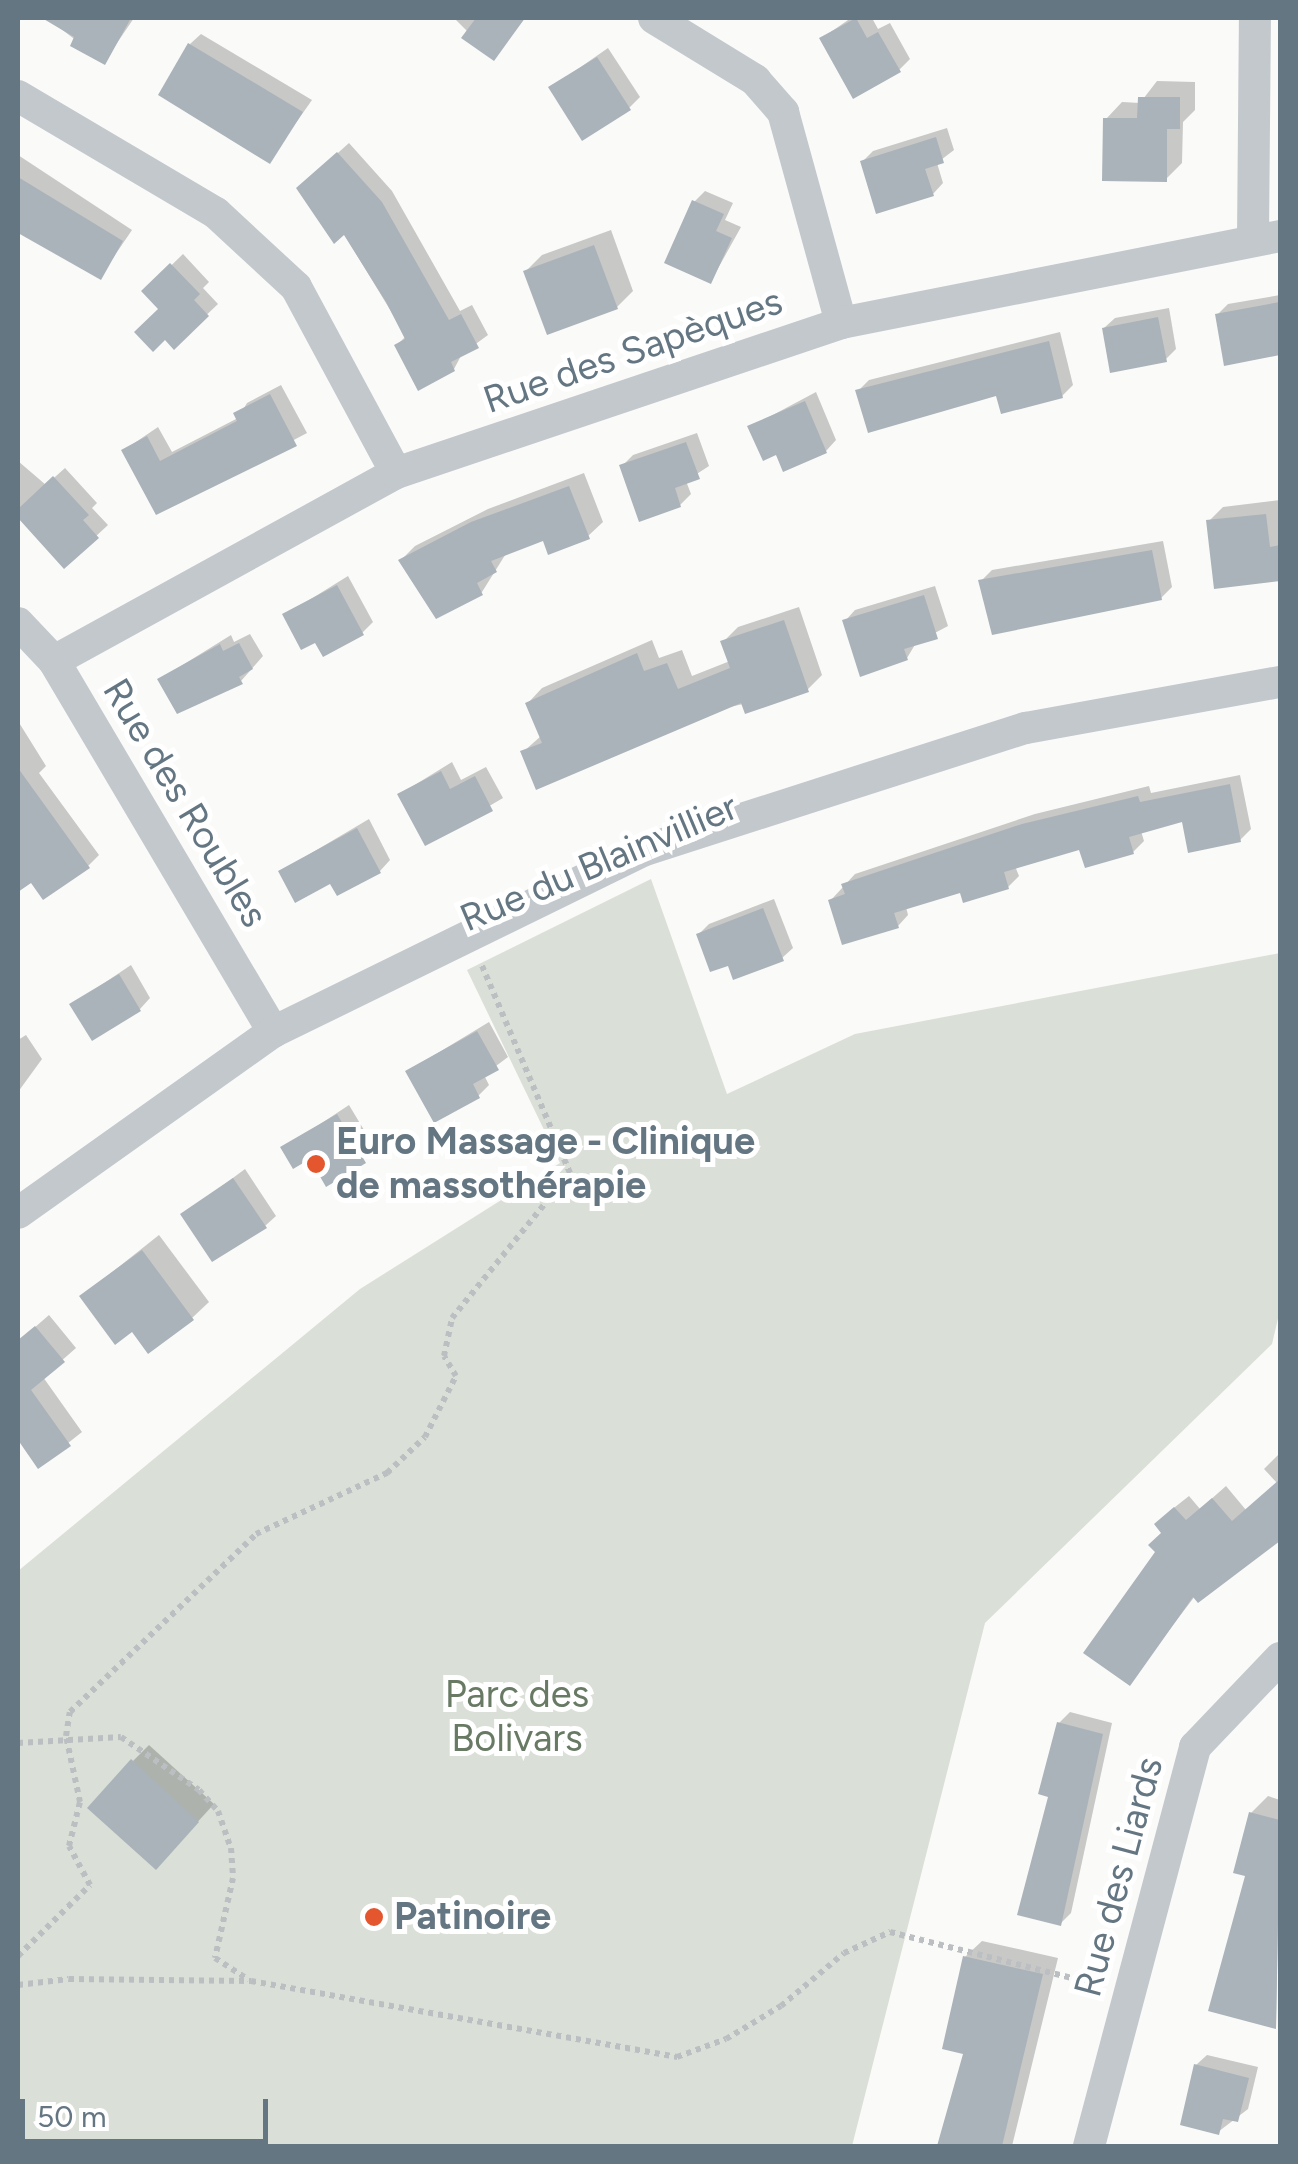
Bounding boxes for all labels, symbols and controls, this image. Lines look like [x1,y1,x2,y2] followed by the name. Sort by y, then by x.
[478,279,788,423] street label: Rue des Sapèques
[93,671,277,935] street label: Rue des Roubles
[454,784,744,942] street label: Rue du Blainvillier
[336,1119,755,1208] place label: Euro Massage - Clinique de massothérapie
[305,1153,327,1175] marker: Euro Massage - Clinique de massothérapie
[445,1672,589,1762] park label: Parc des Bolivars
[1065,1752,1173,2002] street label: Rue des Liards
[394,1894,551,1940] place label: Patinoire
[363,1906,385,1928] marker: Patinoire
[25,2079,272,2141] scale bar
[37,2098,106,2135] text: 50 m

